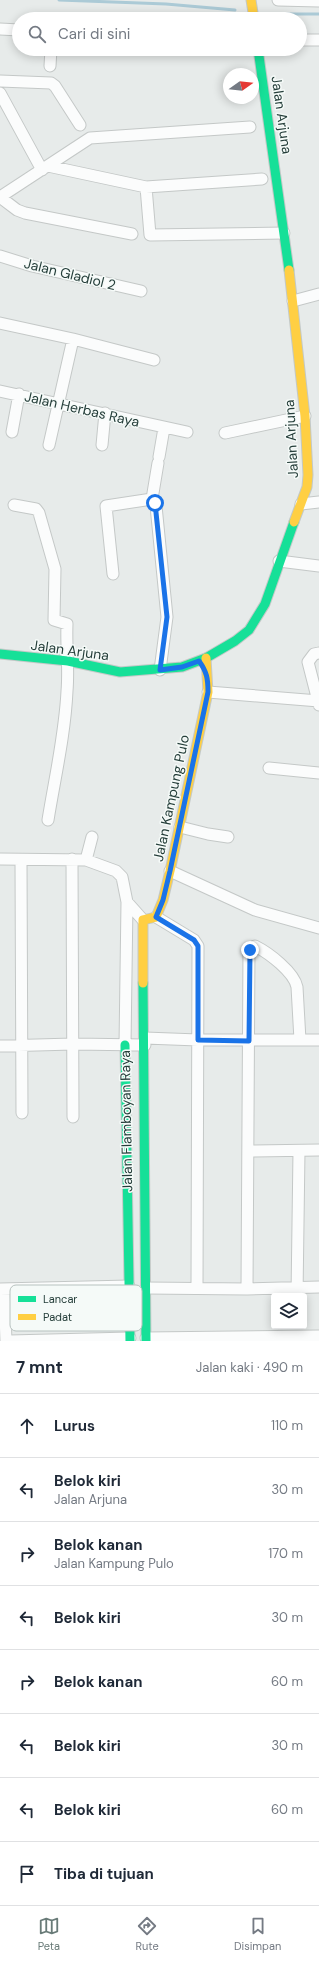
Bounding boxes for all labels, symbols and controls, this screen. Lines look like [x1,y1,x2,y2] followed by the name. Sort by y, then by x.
[12,12,307,56] search box
[26,23,48,45] icon: search
[58,24,130,44] text: Cari di sini
[223,68,259,104] north arrow
[268,75,296,155] street label: Jalan Arjuna
[22,254,118,294] street label: Jalan Gladiol 2
[23,387,141,431] street label: Jalan Herbas Raya
[280,399,302,479] street label: Jalan Arjuna
[146,494,164,512] route start
[30,636,110,664] street label: Jalan Arjuna
[149,733,193,863] street label: Jalan Kampung Pulo
[241,941,259,959] route end
[116,1050,136,1192] street label: Jalan Flamboyan Raya
[10,1285,142,1331] legend
[43,1292,77,1306] text: Lancar
[271,1293,307,1329] map controls
[271,1293,307,1329] button: layers
[43,1310,72,1324] text: Padat
[16,1356,63,1378] text: 7 mnt
[196,1359,303,1376] text: Jalan kaki · 490 m
[16,1415,38,1437] icon: ahead
[54,1416,95,1436] text: Lurus
[271,1417,303,1434] text: 110 m
[54,1471,121,1491] text: Belok kiri
[16,1479,38,1501] icon: left
[271,1481,303,1498] text: 30 m
[54,1491,127,1508] text: Jalan Arjuna
[54,1535,142,1555] text: Belok kanan
[16,1543,38,1565] icon: right
[268,1545,303,1562] text: 170 m
[54,1555,174,1572] text: Jalan Kampung Pulo
[16,1607,38,1629] icon: left
[54,1608,121,1628] text: Belok kiri
[271,1609,303,1626] text: 30 m
[16,1671,38,1693] icon: right
[54,1672,142,1692] text: Belok kanan
[271,1673,303,1690] text: 60 m
[16,1735,38,1757] icon: left
[54,1736,121,1756] text: Belok kiri
[271,1737,303,1754] text: 30 m
[16,1799,38,1821] icon: left
[54,1800,121,1820] text: Belok kiri
[271,1801,303,1818] text: 60 m
[16,1863,38,1885] icon: arrive
[54,1864,154,1884] text: Tiba di tujuan
[38,1915,60,1953] tab: Peta
[135,1915,159,1953] tab: Rute
[234,1915,281,1953] tab: Disimpan

